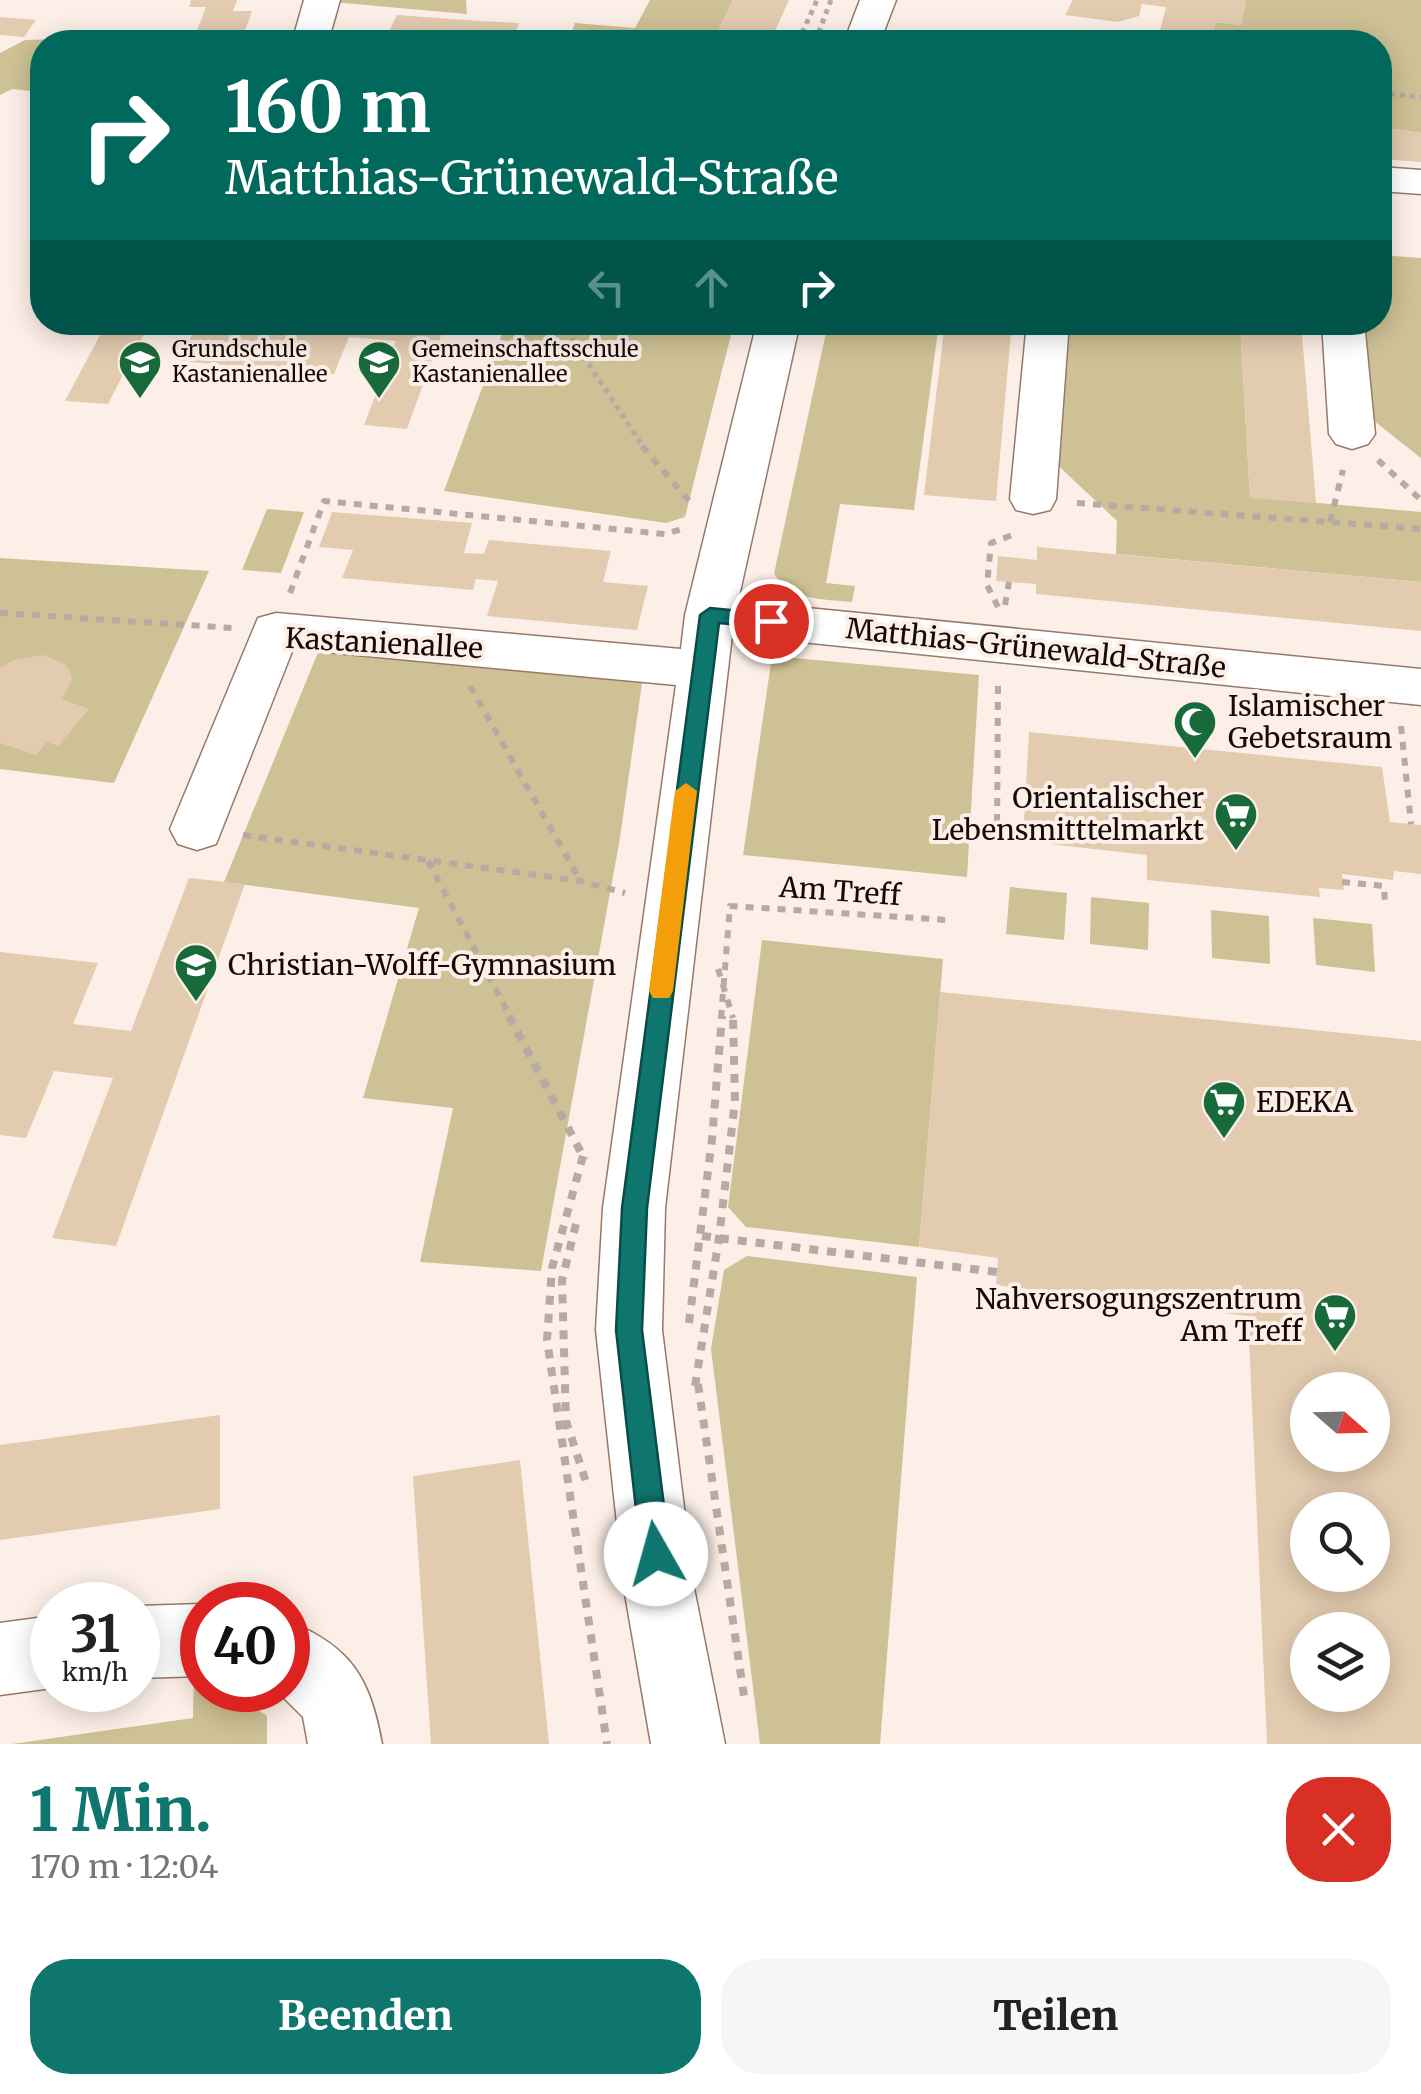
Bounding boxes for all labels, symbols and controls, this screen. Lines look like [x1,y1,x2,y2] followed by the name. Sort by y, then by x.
[225,63,431,151] text: 160 m
[60,70,190,200] icon: right
[225,150,838,206] text: Matthias-Grünewald-Straße
[579,260,634,315] icon: left
[684,260,739,315] icon: ahead
[789,260,844,315] icon: right
[172,335,328,388] place label: Grundschule Kastanienallee
[412,335,639,388] place label: Gemeinschaftsschule Kastanienallee
[117,339,163,400] school or university icon: Grundschule Kastanienallee
[356,339,402,400] school or university icon: Gemeinschaftsschule Kastanienallee
[729,579,814,664] pin
[744,594,799,649] icon: arrive
[844,610,1228,686] street label: Matthias-Grünewald-Straße
[284,620,484,666] street label: Kastanienallee
[1228,688,1393,756] place label: Islamischer Gebetsraum
[1172,699,1218,760] mosque icon: Islamischer Gebetsraum
[932,780,1204,848] place label: Orientalischer Lebensmitttelmarkt
[1213,791,1259,852] supermarket icon: Orientalischer Lebensmitttelmarkt
[777,869,903,913] street label: Am Treff
[173,942,219,1003] school or university icon: Christian-Wolff-Gymnasium
[228,947,616,983] place label: Christian-Wolff-Gymnasium
[1201,1079,1247,1140] supermarket icon: EDEKA
[1256,1084,1353,1120] place label: EDEKA
[975,1281,1303,1349] place label: Nahversogungszentrum Am Treff
[1312,1292,1358,1353] supermarket icon: Nahversogungszentrum Am Treff
[1290,1372,1390,1472] north arrow
[1290,1372,1390,1712] map controls
[1290,1492,1390,1592] button: search
[604,1502,708,1606] position arrow
[180,1582,310,1712] speed limit sign: 40
[70,1603,120,1666] text: 31
[1290,1612,1390,1712] button: layers
[62,1656,128,1688] text: km/h
[30,1772,212,1847] text: 1 Min.
[1286,1777,1391,1882] button: close
[30,1847,219,1887] text: 170 m · 12:04
[30,1959,701,2074] button: Beenden
[721,1959,1391,2074] button: Teilen

